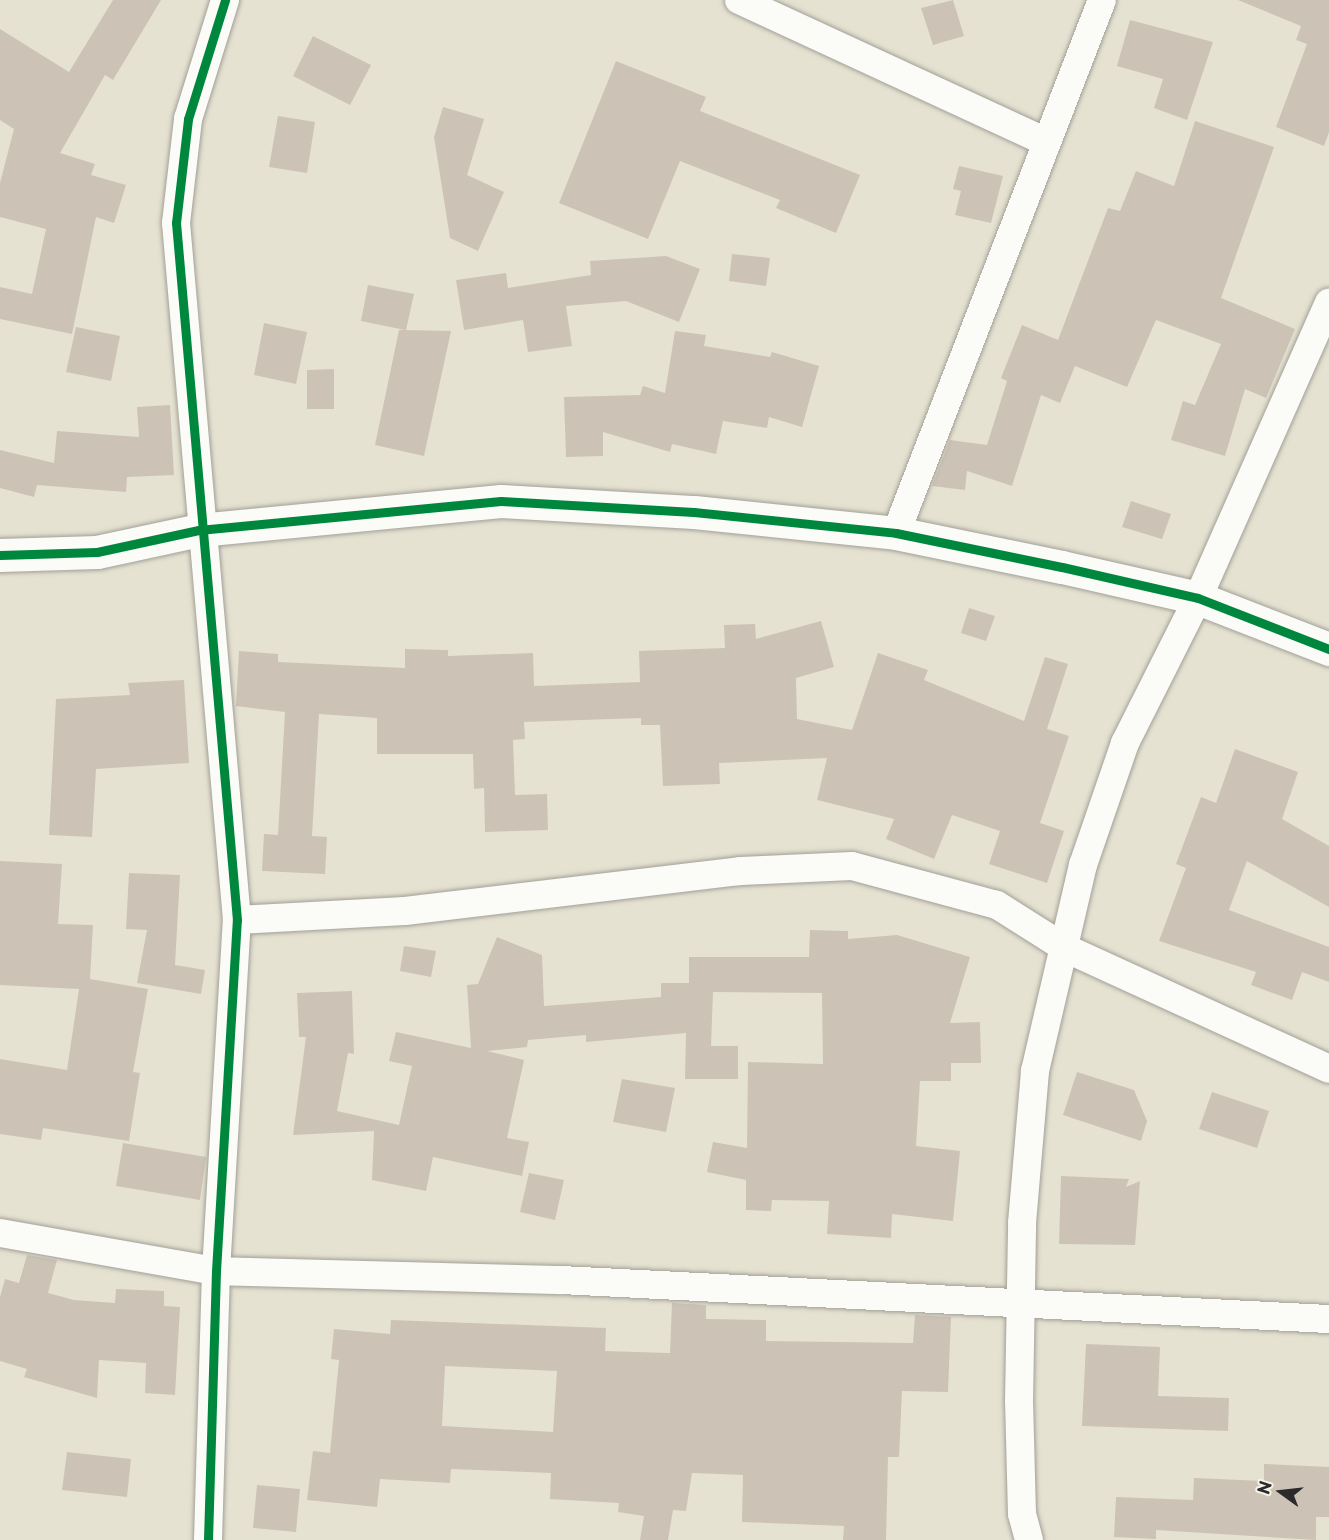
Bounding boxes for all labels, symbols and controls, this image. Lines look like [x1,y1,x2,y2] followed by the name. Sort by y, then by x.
[1251,1462,1311,1522] north arrow
[1250,1478,1277,1497] text: N

